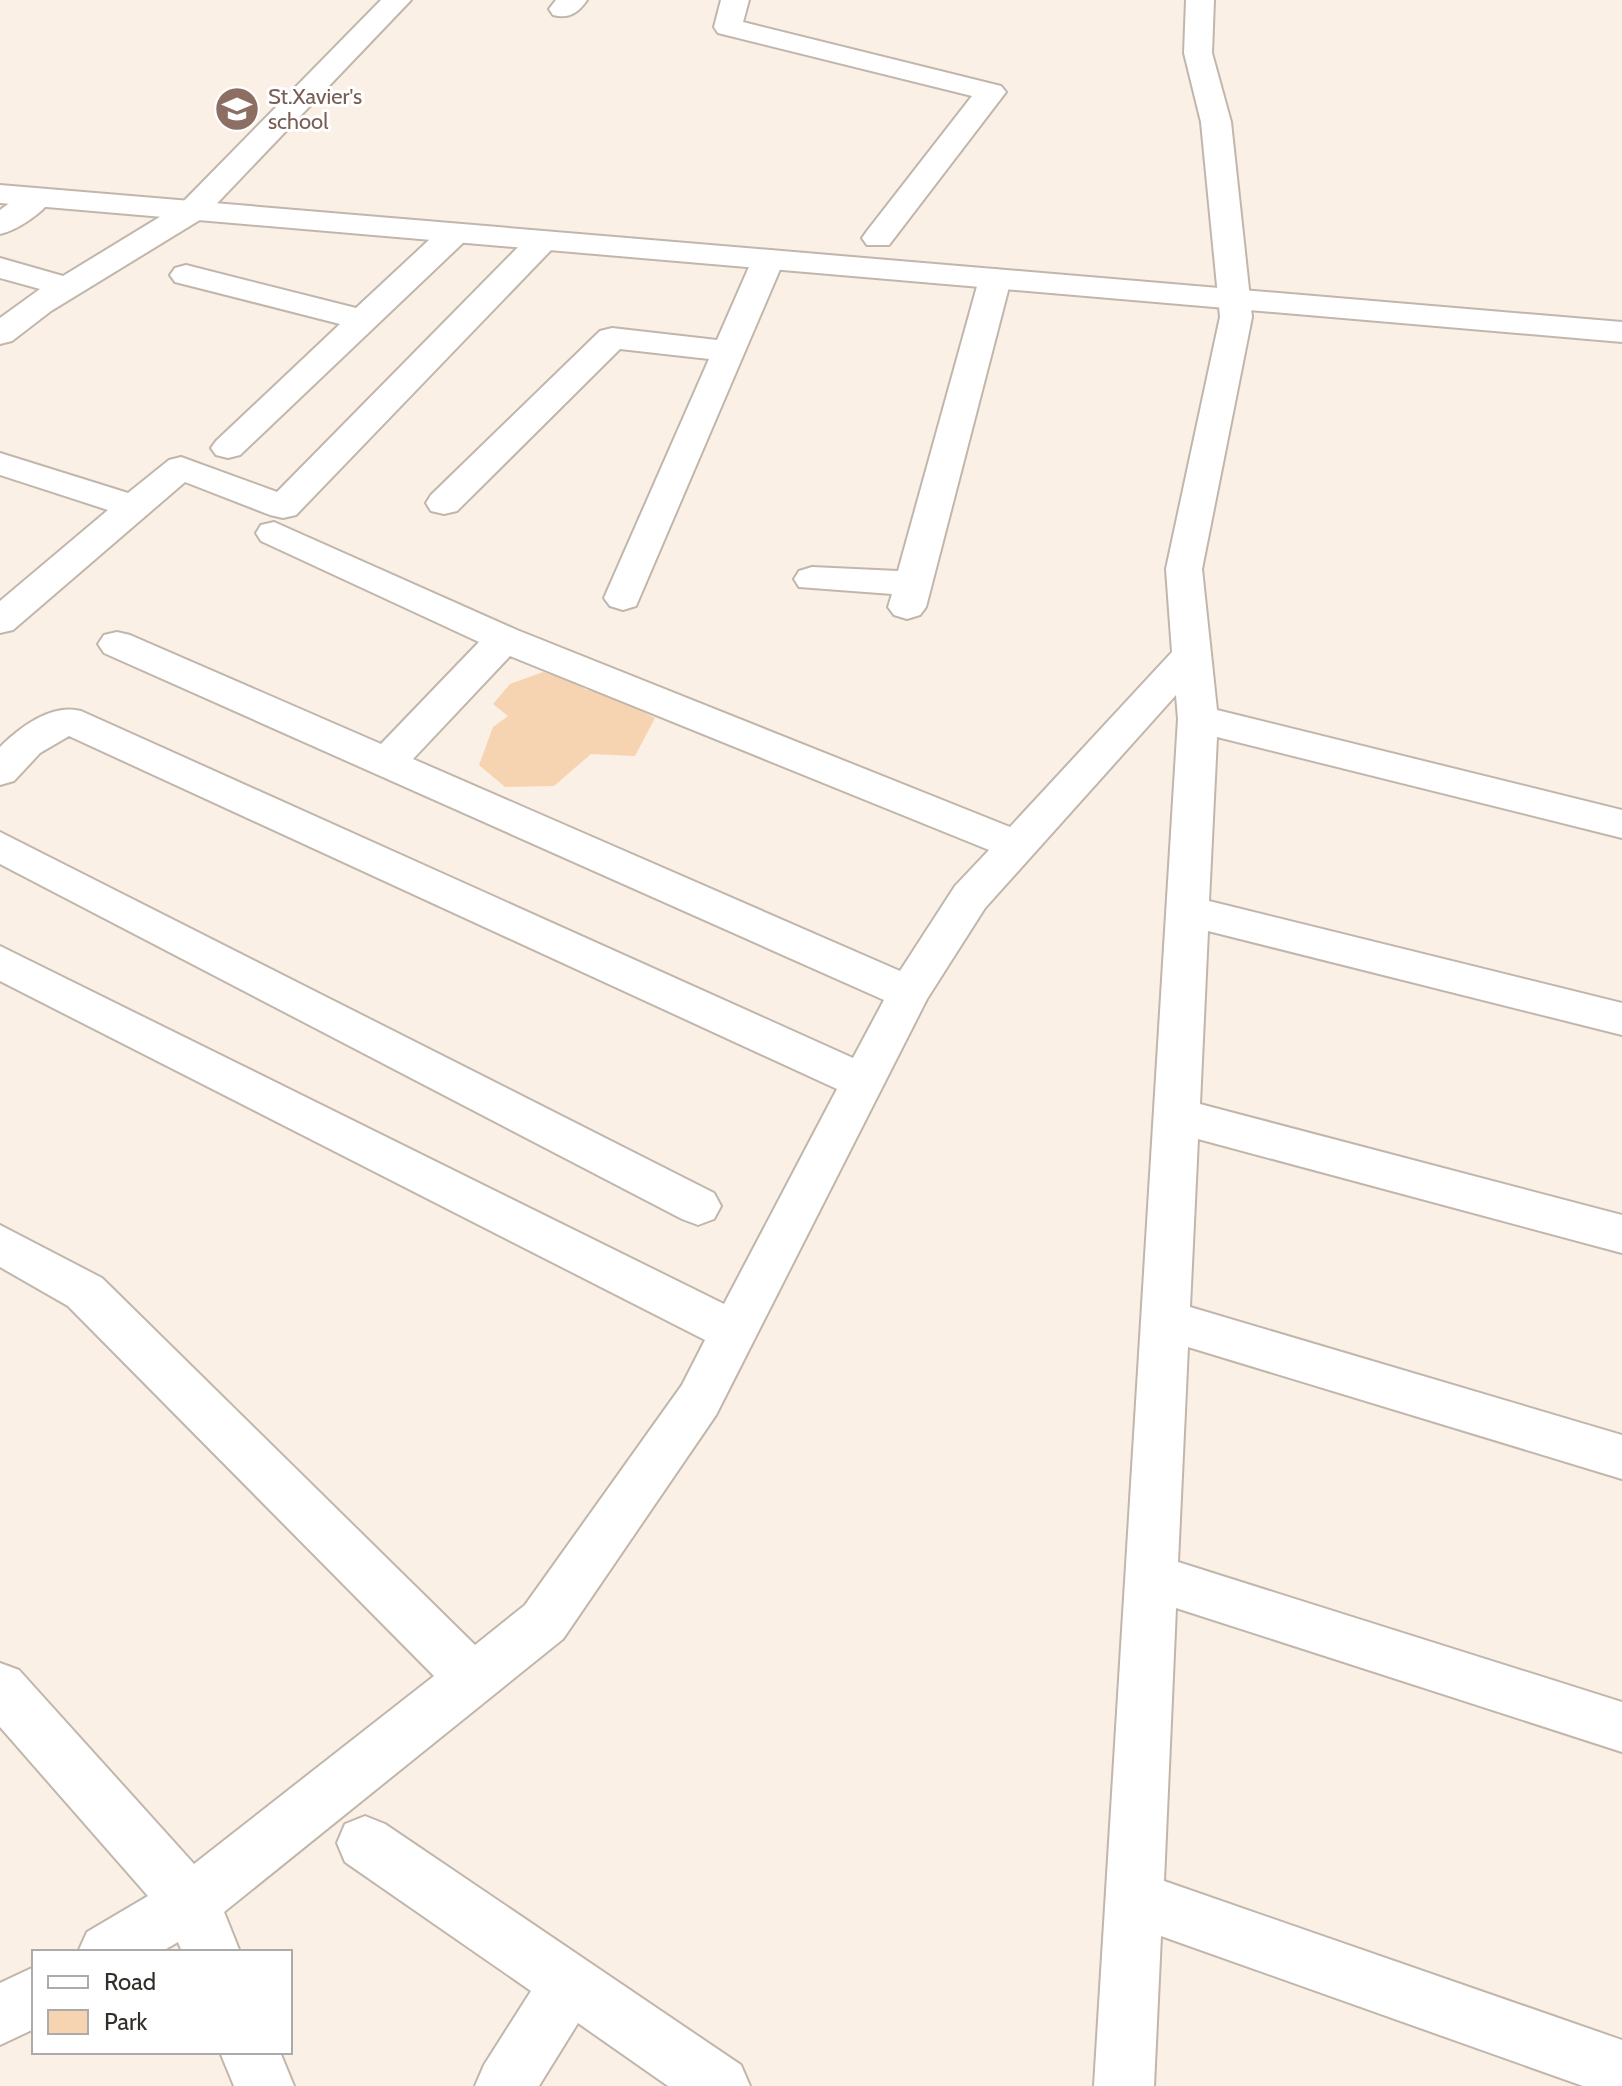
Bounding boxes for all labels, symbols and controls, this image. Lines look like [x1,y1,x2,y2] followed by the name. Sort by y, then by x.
[268,83,362,135] place label: St.Xavier's school
[213,85,261,133] school or university icon: St.Xavier's school
[32,1950,292,2054] legend
[104,1967,156,1996] text: Road
[104,2007,147,2036] text: Park

